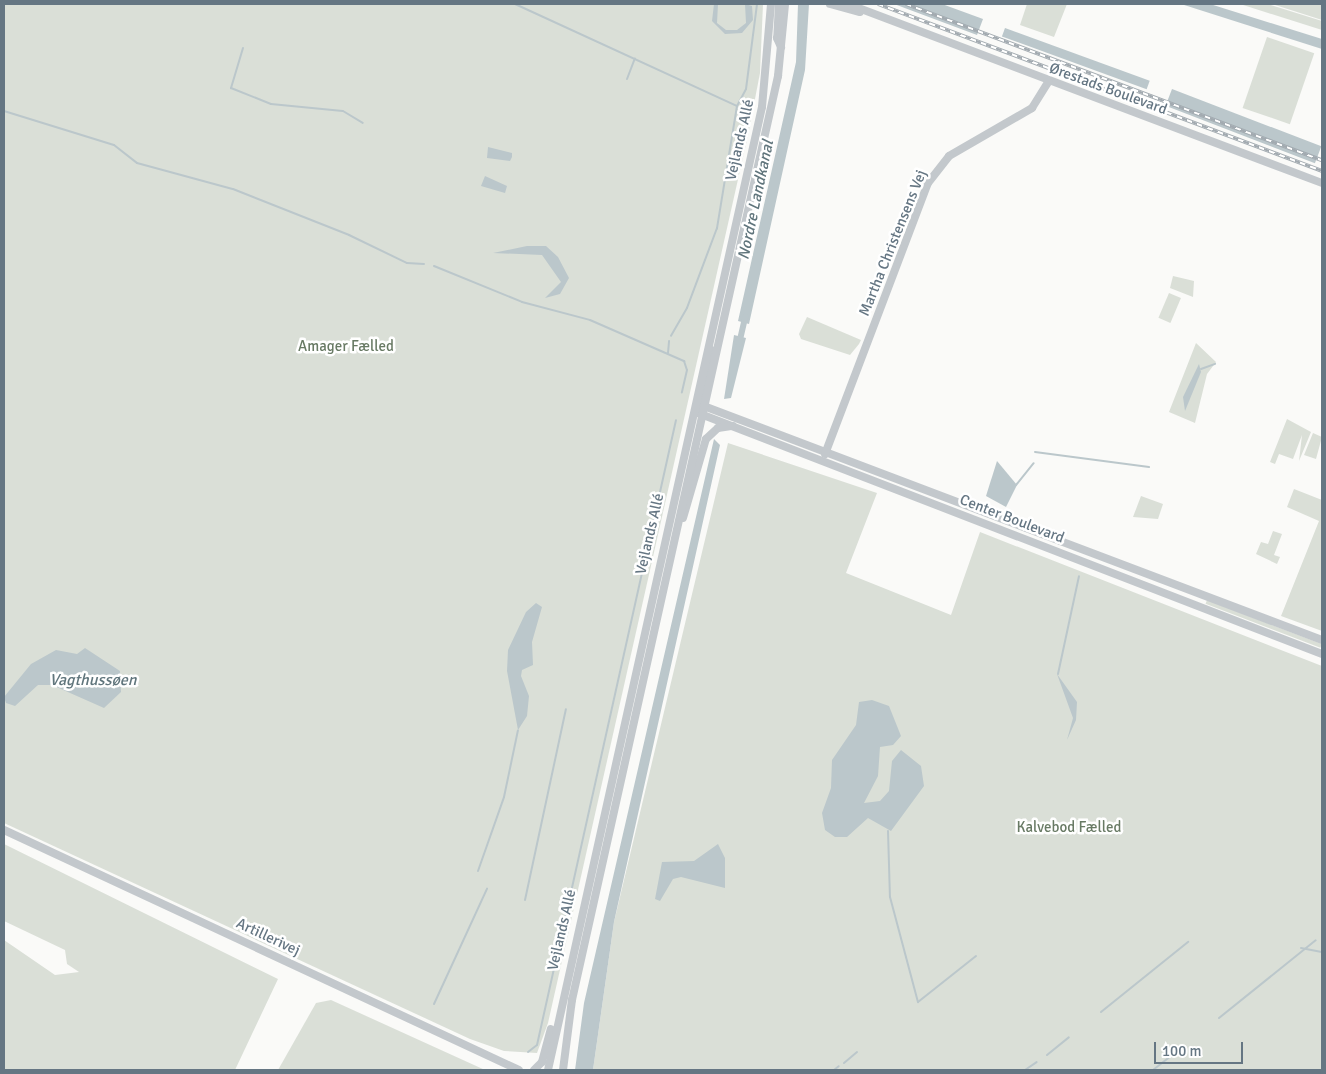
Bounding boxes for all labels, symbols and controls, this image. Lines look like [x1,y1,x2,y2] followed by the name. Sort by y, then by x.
[1047,59,1169,119] street label: Ørestads Boulevard
[722,98,758,182] street label: Vejlands Allé
[734,138,778,262] water label: Nordre Landkanal
[855,167,931,319] street label: Martha Christensens Vej
[298,338,394,356] park label: Amager Fælled
[957,491,1067,547] street label: Center Boulevard
[632,492,668,576] street label: Vejlands Allé
[49,670,137,690] water label: Vagthussøen
[1017,819,1121,837] park label: Kalvebod Fælled
[544,888,580,972] street label: Vejlands Allé
[233,914,303,960] street label: Artillerivej
[1156,1032,1245,1064] scale bar
[1162,1042,1202,1060] text: 100 m

